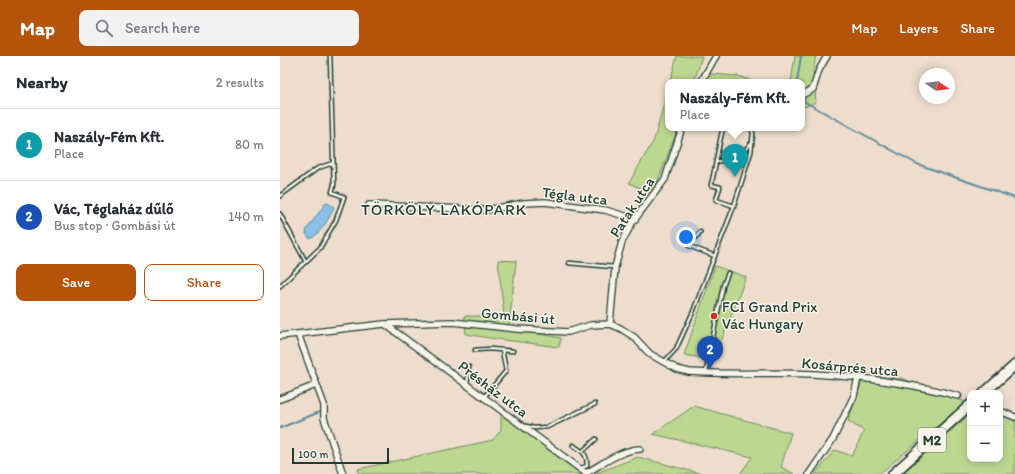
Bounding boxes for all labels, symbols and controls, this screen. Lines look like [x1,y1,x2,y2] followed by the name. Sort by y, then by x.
[79,10,359,46] search box
[20,17,55,40] text: Map
[93,17,115,39] icon: search
[125,19,200,37] text: Search here
[852,20,877,37] text: Map
[899,20,938,37] text: Layers
[960,20,995,37] text: Share
[919,68,955,104] north arrow
[16,72,68,92] text: Nearby
[216,75,264,90] text: 2 results
[665,79,805,131] popup
[680,89,790,107] text: Naszály-Fém Kft.
[680,107,710,122] text: Place
[54,128,164,146] text: Naszály-Fém Kft.
[26,137,32,152] text: 1
[235,137,264,152] text: 80 m
[722,144,748,177] pin: 1
[54,146,84,161] text: Place
[606,173,658,241] street label: Patak utca
[541,183,609,209] street label: Tégla utca
[54,200,174,218] text: Vác, Téglaház dűlő
[361,200,527,219] district label: TÖRKÖLY LAKÓPARK
[26,209,32,224] text: 2
[228,209,264,224] text: 140 m
[54,218,176,233] text: Bus stop · Gombási út
[676,227,696,247] your location
[16,264,136,301] button: Save
[144,264,264,301] button: Share
[722,298,817,333] place label: FCI Grand Prix Vác Hungary
[480,304,556,328] street label: Gombási út
[709,311,719,321] marker: FCI Grand Prix Vác Hungary
[697,336,723,369] pin: 2
[801,354,900,380] street label: Kosárprés utca
[455,357,532,421] street label: Présház utca
[967,390,1003,462] map controls
[967,390,1003,426] button: +
[967,426,1003,462] button: −
[918,428,946,452] road number: M2
[292,446,389,465] scale bar
[298,448,328,461] text: 100 m

